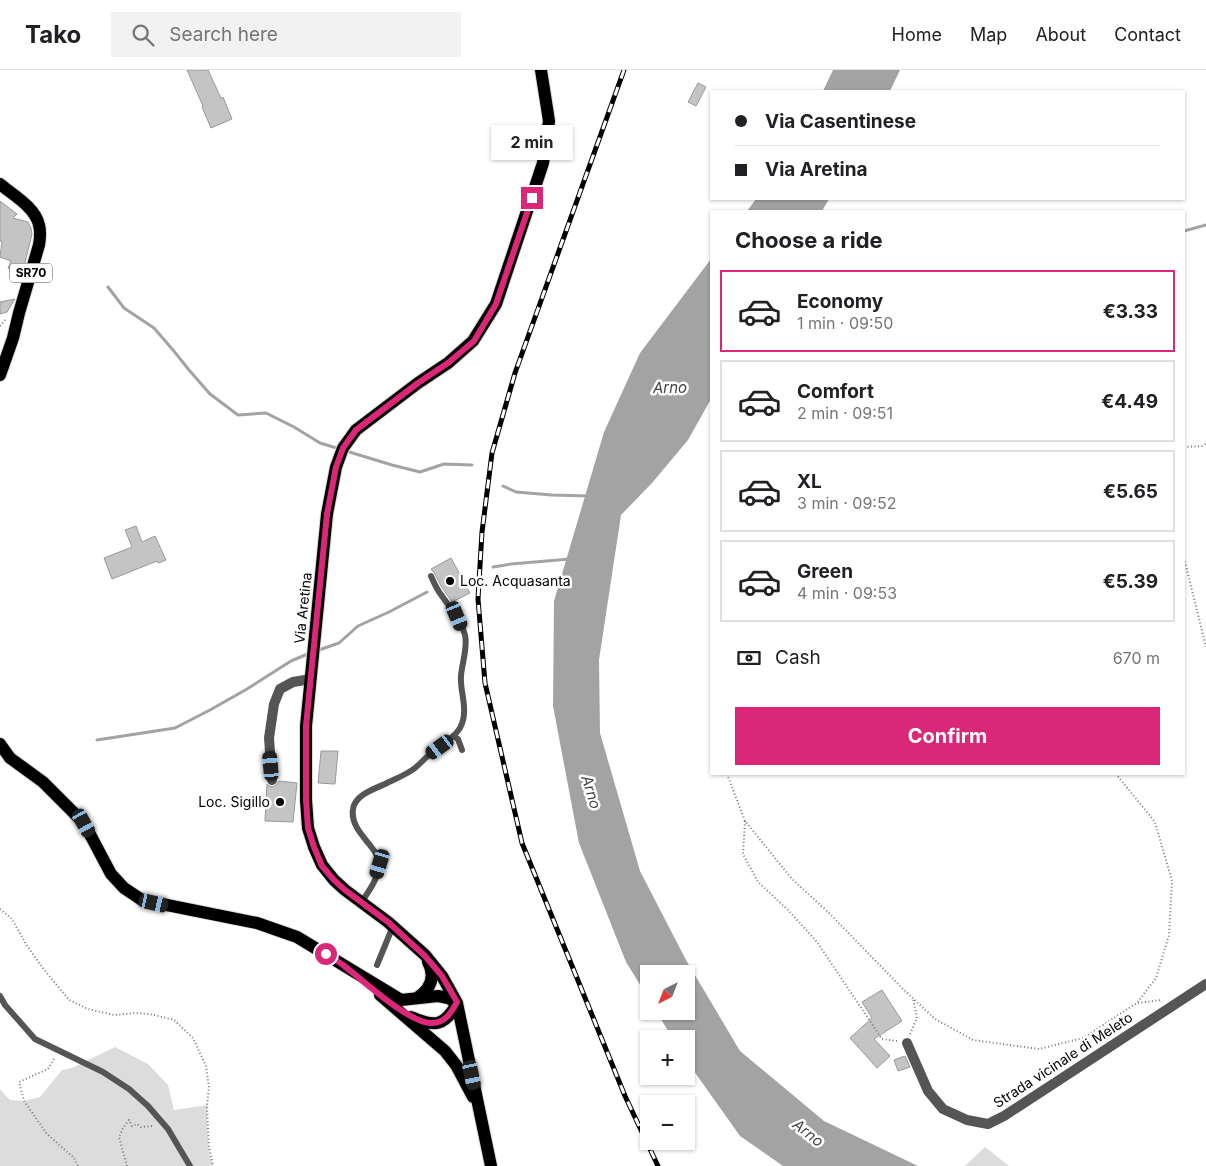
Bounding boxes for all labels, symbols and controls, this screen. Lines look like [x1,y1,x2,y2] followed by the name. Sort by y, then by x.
[111,12,461,57] search box
[25,20,81,49] text: Tako
[129,21,157,49] icon: search
[169,23,278,46] text: Search here
[892,24,942,45] text: Home
[970,24,1007,45] text: Map
[1035,24,1086,45] text: About
[1114,24,1181,45] text: Contact
[765,110,916,133] text: Via Casentinese
[491,126,573,160] callout: 2 min
[511,132,553,152] text: 2 min
[765,158,868,181] text: Via Aretina
[521,187,543,209] route end
[735,227,883,253] text: Choose a ride
[10,264,52,282] road number: SR70
[737,289,782,334] icon: car
[797,290,883,313] text: Economy
[1103,300,1158,323] text: €3.33
[797,313,893,333] text: 1 min · 09:50
[652,378,687,397] water label: Arno
[737,379,782,424] icon: car
[797,380,874,403] text: Comfort
[1101,390,1158,413] text: €4.49
[797,403,893,423] text: 2 min · 09:51
[737,469,782,514] icon: car
[797,470,822,493] text: XL
[1103,480,1158,503] text: €5.65
[797,493,896,513] text: 3 min · 09:52
[737,559,782,604] icon: car
[797,560,853,583] text: Green
[1103,570,1158,593] text: €5.39
[290,571,315,645] street label: Via Aretina
[460,572,571,589] place label: Loc. Acquasanta
[444,575,456,587] marker: Loc. Acquasanta
[797,583,897,603] text: 4 min · 09:53
[444,599,469,633] car
[735,644,763,672] icon: cash
[775,646,821,669] text: Cash
[1113,648,1160,668] text: 670 m
[735,707,1160,765] button: Confirm
[423,732,456,762] car
[262,750,279,782] car
[577,772,606,811] water label: Arno
[198,793,270,810] place label: Loc. Sigillo
[274,796,286,808] marker: Loc. Sigillo
[70,806,97,840] car
[368,847,391,881] car
[137,892,170,914] car
[315,943,337,965] route start
[640,965,695,1020] north arrow
[640,965,695,1150] map controls
[990,1008,1135,1111] street label: Strada vicinale di Meleto
[640,1030,695,1085] button: +
[461,1059,482,1091] car
[640,1095,695,1150] button: −
[788,1114,828,1151] water label: Arno

